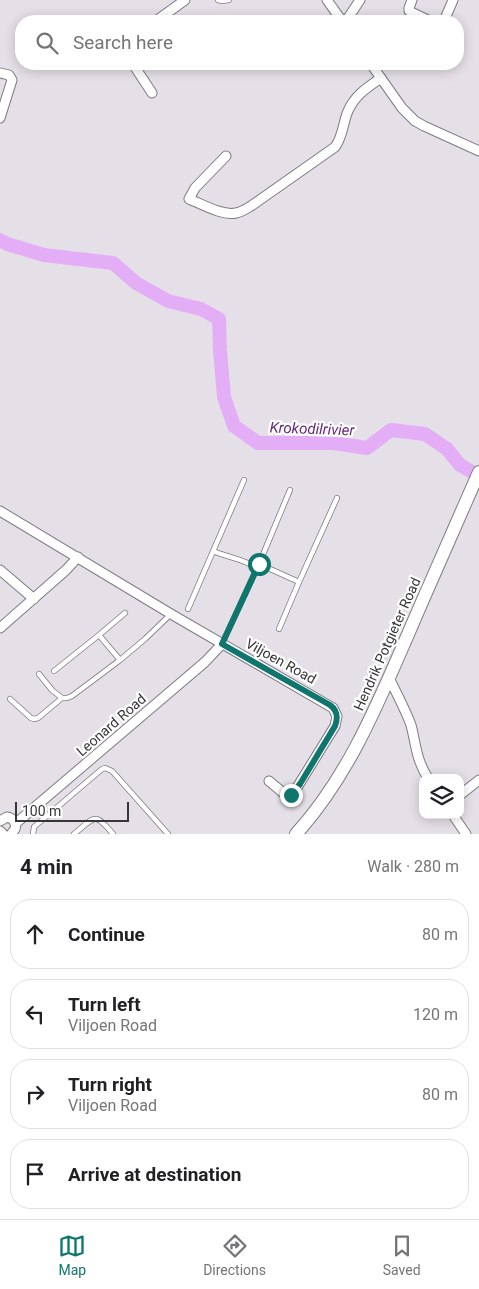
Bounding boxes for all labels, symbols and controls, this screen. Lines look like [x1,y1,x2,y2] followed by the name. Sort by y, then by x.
[15,15,464,70] search box
[33,29,61,57] icon: search
[73,31,173,54] text: Search here
[269,419,356,440] water label: Krokodilrivier
[248,553,271,576] route start
[350,575,424,713] street label: Hendrik Potgieter Road
[243,635,319,687] street label: Viljoen Road
[73,691,149,759] street label: Leonard Road
[419,774,464,819] map controls
[419,774,464,819] button: layers
[280,784,303,807] route end
[15,799,129,822] scale bar
[22,803,61,819] text: 100 m
[20,855,73,879] text: 4 min
[367,857,459,876] text: Walk · 280 m
[21,920,49,948] icon: ahead
[68,923,145,946] text: Continue
[422,925,458,944] text: 80 m
[68,993,141,1016] text: Turn left
[21,1000,49,1028] icon: left
[413,1005,458,1024] text: 120 m
[68,1016,157,1035] text: Viljoen Road
[68,1073,152,1096] text: Turn right
[21,1080,49,1108] icon: right
[422,1085,458,1104] text: 80 m
[68,1096,157,1115] text: Viljoen Road
[21,1160,49,1188] icon: arrive
[68,1163,241,1186] text: Arrive at destination
[58,1232,86,1278] tab: Map
[203,1232,266,1278] tab: Directions
[383,1232,421,1278] tab: Saved

